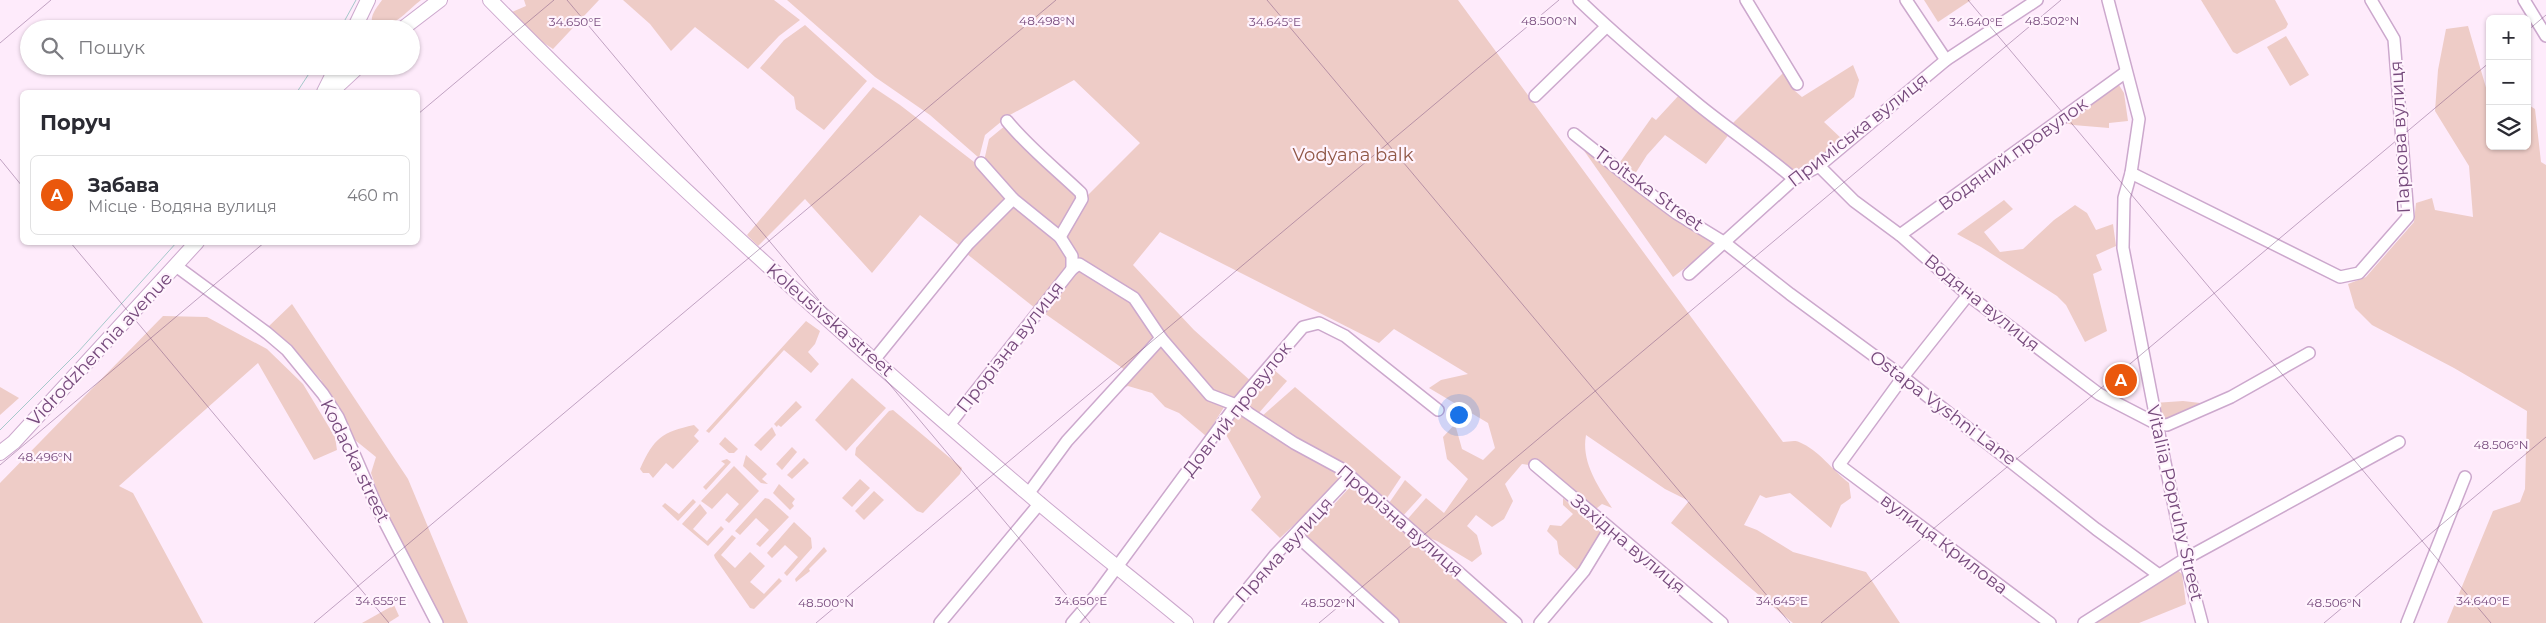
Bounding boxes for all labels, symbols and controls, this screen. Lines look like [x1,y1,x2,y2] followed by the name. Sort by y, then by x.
[1019,13,1075,28] text: 48.498°N
[1521,13,1577,28] text: 48.500°N
[2025,13,2079,28] text: 48.502°N
[549,14,601,29] text: 34.650°E
[1249,14,1301,29] text: 34.645°E
[1949,14,2003,29] text: 34.640°E
[2486,15,2531,150] map controls
[2486,15,2531,60] button: +
[20,20,420,75] search box
[38,34,66,62] icon: search
[78,36,145,59] text: Пошук
[2385,60,2415,214] street label: Паркова вулиця
[2486,60,2531,105] button: −
[1783,68,1933,192] street label: Приміська вулиця
[1934,92,2092,215] street label: Водяний провулок
[2486,105,2531,150] button: layers
[40,110,111,135] text: Поруч
[1590,142,1708,236] street label: Troitska Street
[1293,144,1414,166] park label: Vodyana balk
[88,174,159,197] text: Забава
[51,186,63,205] text: A
[347,186,399,205] text: 460 m
[88,197,277,216] text: Місце · Водяна вулиця
[1920,250,2044,356] street label: Водяна вулиця
[762,259,898,381] street label: Koleusivska street
[23,267,177,431] street label: Vidrodzhennia avenue
[952,277,1068,417] street label: Прорізна вулиця
[1178,337,1297,480] street label: Довгий провулок
[1865,346,2021,470] street label: Ostapa Vyshni Lane
[2105,361,2137,399] pin: A
[316,396,394,526] street label: Kodacka street
[1446,402,1472,428] your location
[2142,403,2208,603] street label: Vitaliia Popruhy Street
[2474,437,2528,452] text: 48.506°N
[17,449,73,464] text: 48.496°N
[1332,460,1468,582] street label: Прорізна вулиця
[1876,489,2012,599] street label: вулиця Крилова
[1566,490,1690,598] street label: Західна вулиця
[1231,493,1337,607] street label: Пряма вулиця
[355,593,407,608] text: 34.655°E
[1055,593,1107,608] text: 34.650°E
[1756,593,1808,608] text: 34.645°E
[2456,593,2510,608] text: 34.640°E
[798,595,854,610] text: 48.500°N
[1301,595,1355,610] text: 48.502°N
[2307,595,2361,610] text: 48.506°N

